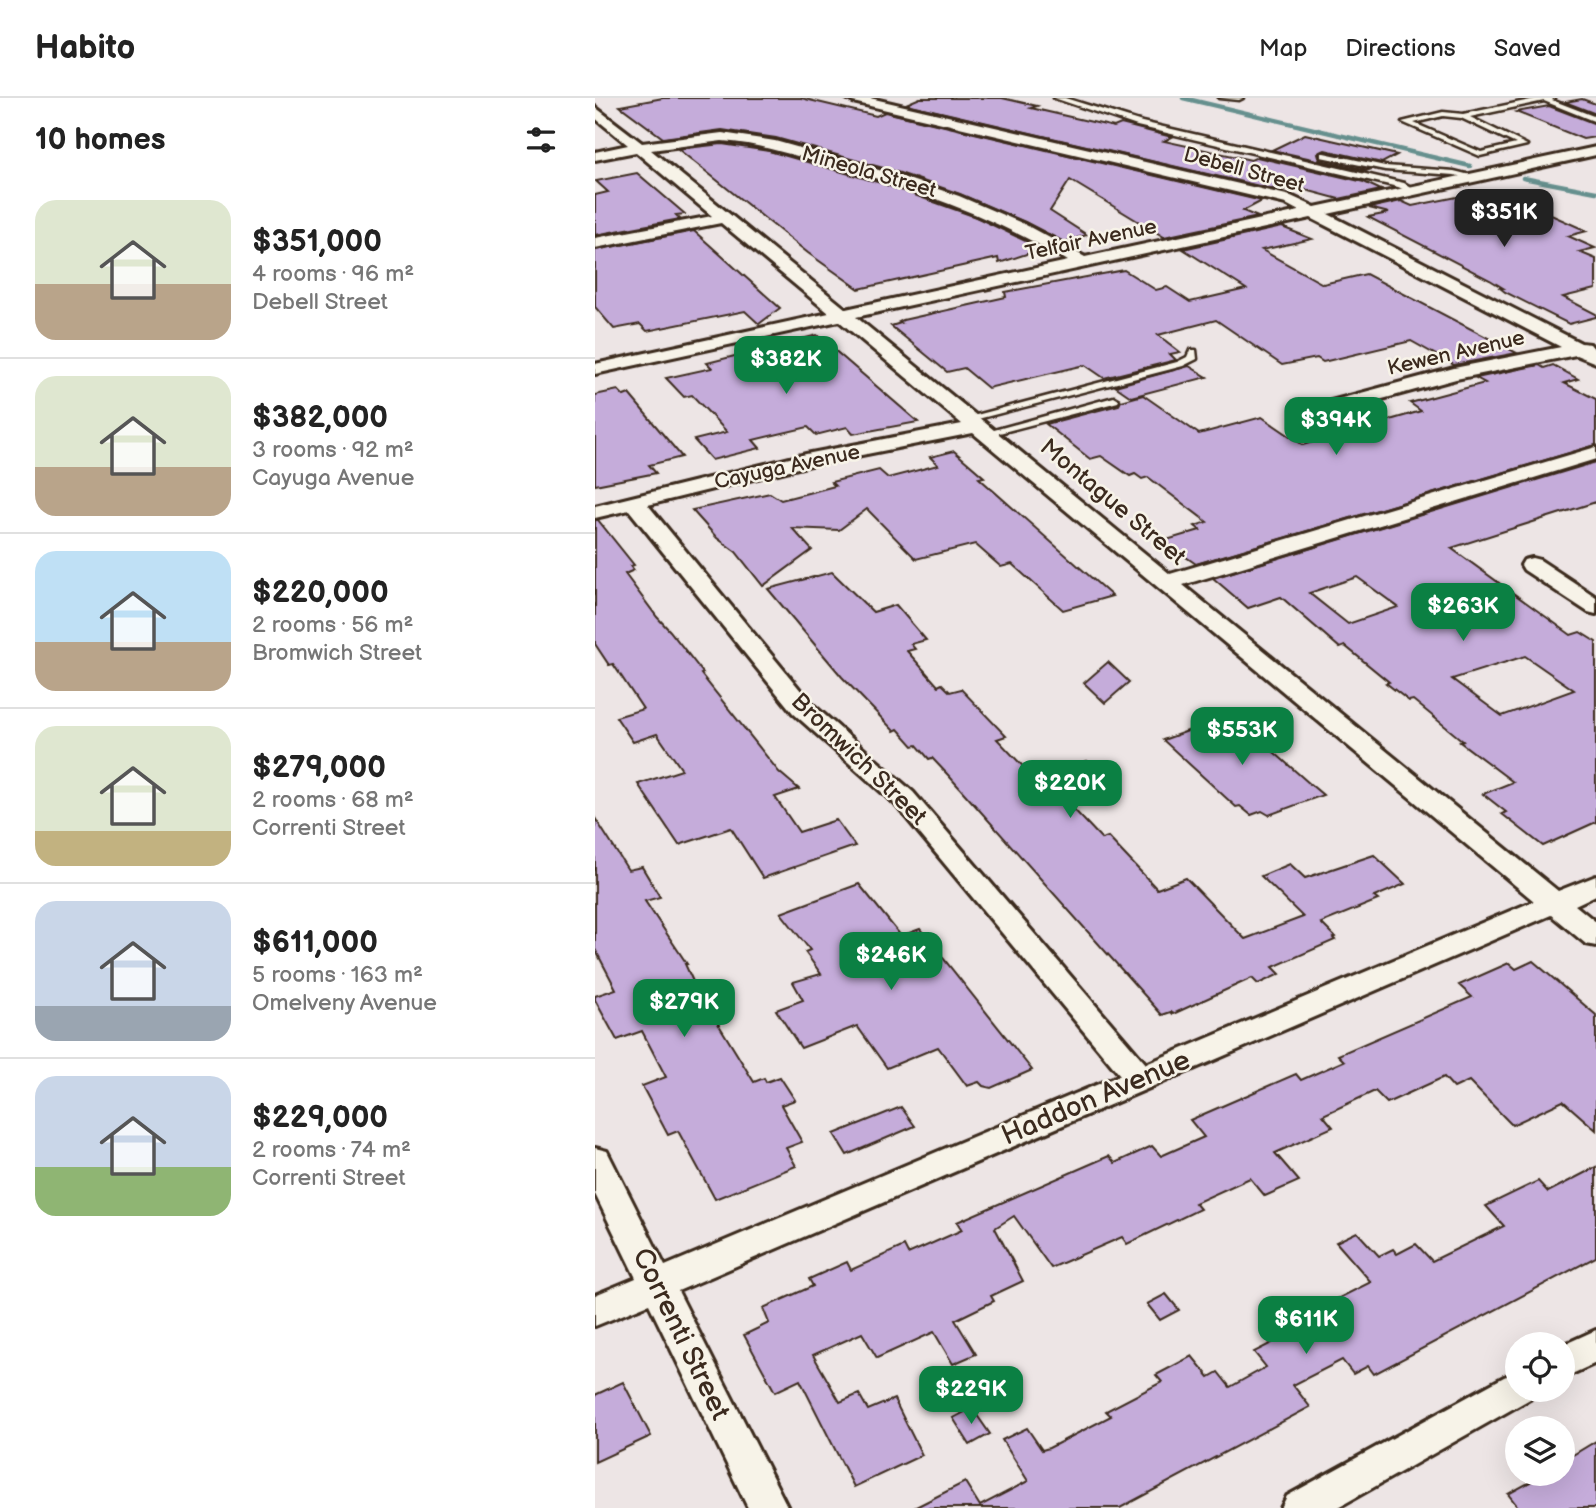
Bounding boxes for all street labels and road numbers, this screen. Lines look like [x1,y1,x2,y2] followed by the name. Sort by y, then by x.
[799,141,940,203] street label: Mineola Street
[1181,142,1308,198] street label: Debell Street
[1023,214,1159,266] street label: Telfair Avenue
[1385,325,1527,381] street label: Kewen Avenue
[1034,433,1192,572] street label: Montague Street
[712,439,862,495] street label: Cayuga Avenue
[785,687,933,832] street label: Bromwich Street
[997,1043,1195,1153] street label: Haddon Avenue
[625,1243,737,1426] street label: Correnti Street

